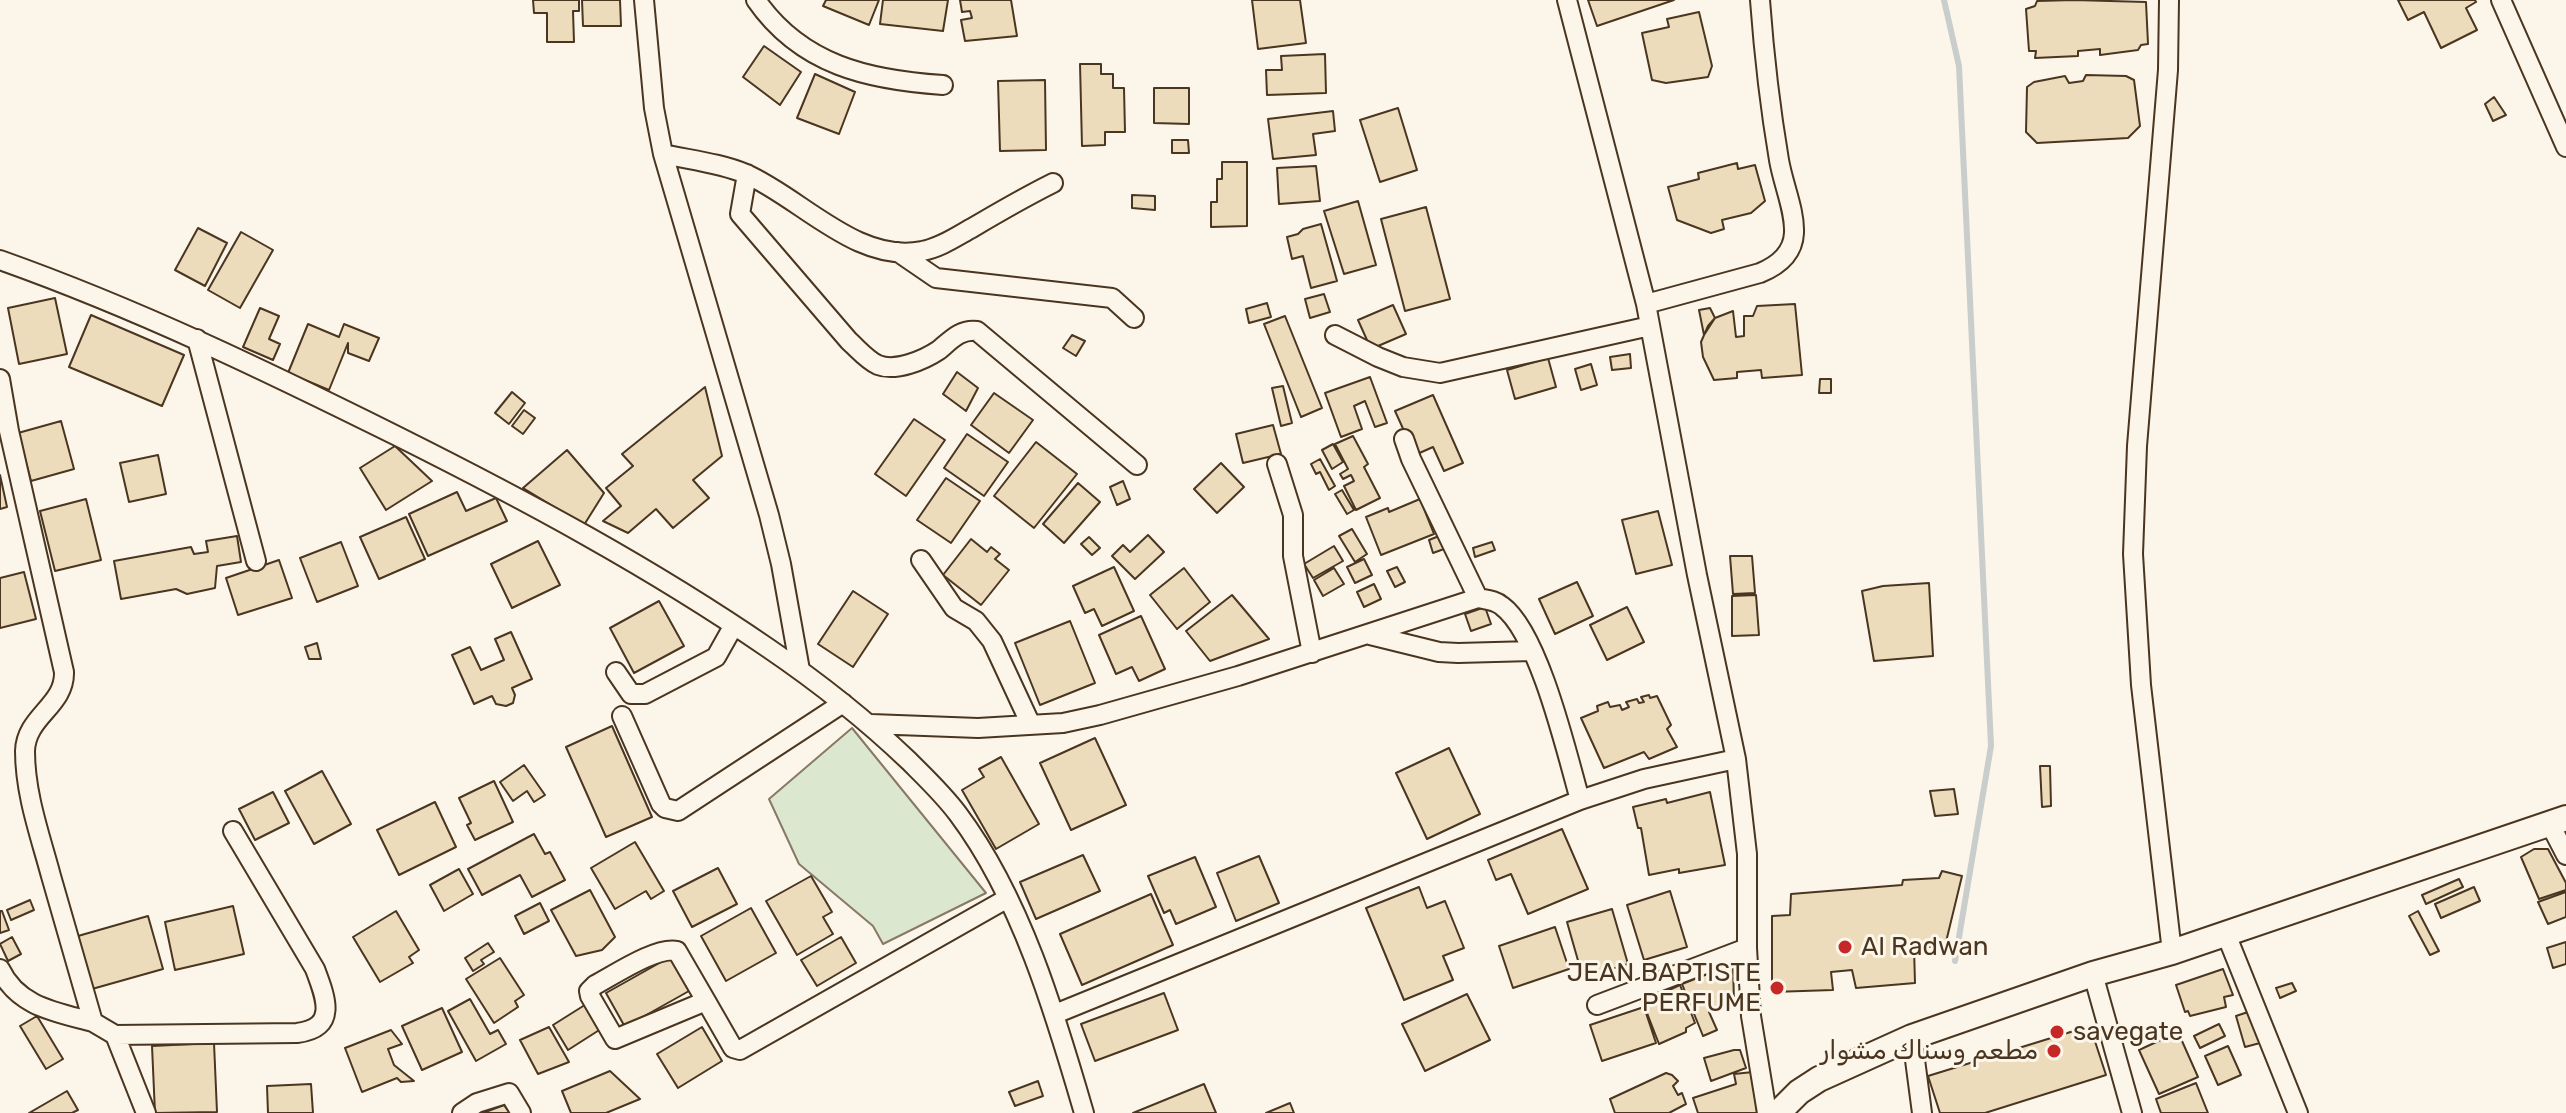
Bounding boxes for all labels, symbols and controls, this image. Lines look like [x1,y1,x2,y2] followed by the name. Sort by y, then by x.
[1861,931,1989,963] place label: Al Radwan
[1836,938,1854,956] marker: Al Radwan
[1567,957,1761,1018] place label: JEAN BAPTISTE PERFUME
[1768,979,1786,997] marker: JEAN BAPTISTE PERFUME
[2073,1016,2183,1048] place label: savegate
[2048,1023,2066,1041] marker: savegate
[1821,1035,2038,1067] place label: مطعم وسناك مشوار
[2045,1042,2063,1060] marker: مطعم وسناك مشوار

